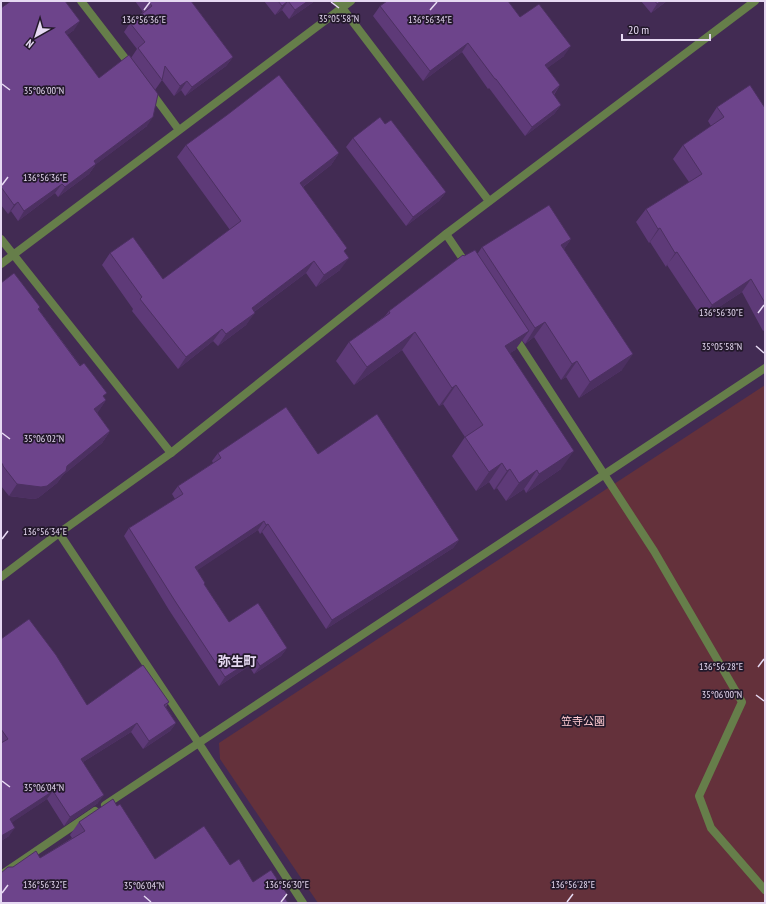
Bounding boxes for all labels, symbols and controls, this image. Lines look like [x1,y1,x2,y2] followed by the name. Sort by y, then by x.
[319,12,359,25] text: 35°05'58"N
[122,13,166,26] text: 136°56'36"E
[408,13,452,26] text: 136°56'34"E
[16,16,56,56] north arrow
[622,16,710,42] scale bar
[628,22,649,37] text: 20 m
[23,36,36,51] text: N
[24,84,64,97] text: 35°06'00"N
[23,171,67,184] text: 136°56'36"E
[699,306,743,319] text: 136°56'30"E
[702,340,742,353] text: 35°05'58"N
[24,432,64,445] text: 35°06'02"N
[23,525,67,538] text: 136°56'34"E
[217,653,257,670] district label: 弥生町
[699,660,743,673] text: 136°56'28"E
[702,688,742,701] text: 35°06'00"N
[561,714,605,728] park label: 笠寺公園
[24,781,64,794] text: 35°06'04"N
[23,878,67,891] text: 136°56'32"E
[265,878,309,891] text: 136°56'30"E
[551,878,595,891] text: 136°56'28"E
[124,879,164,892] text: 35°06'04"N

